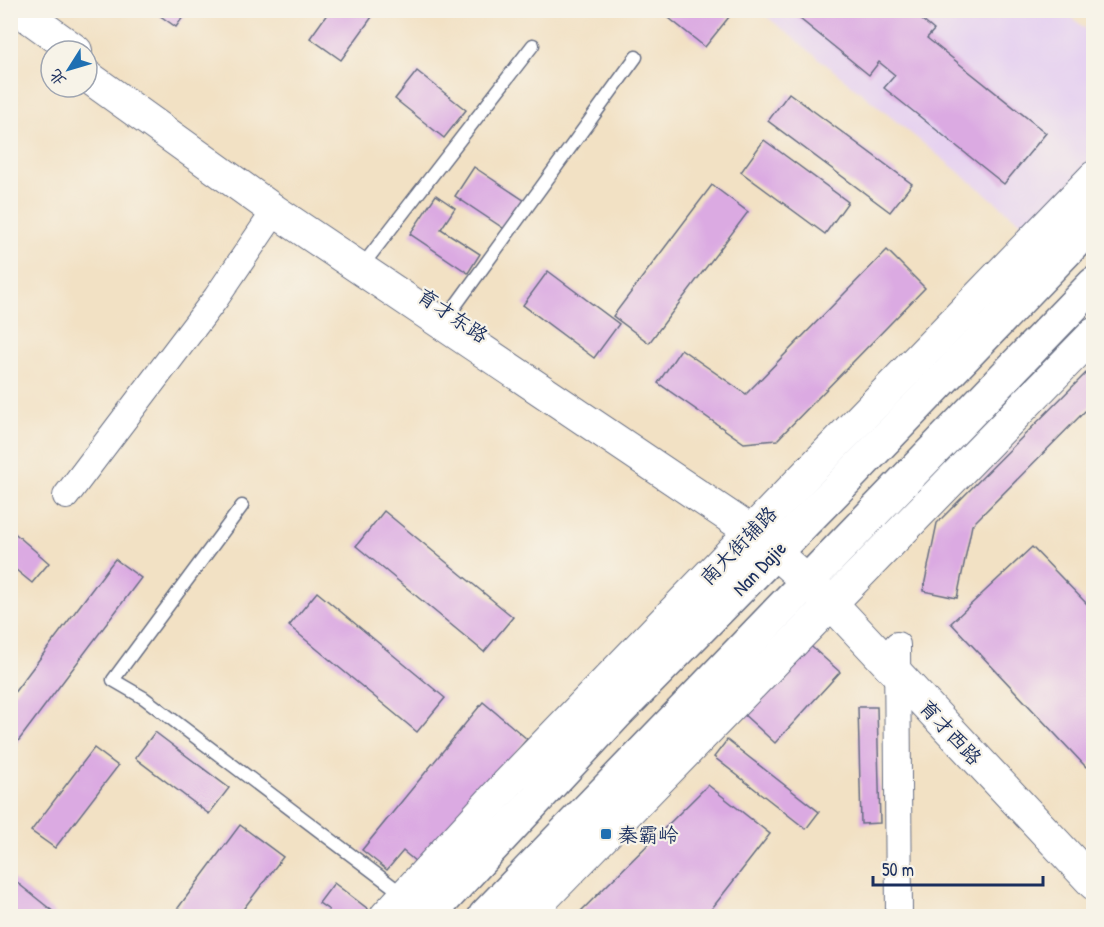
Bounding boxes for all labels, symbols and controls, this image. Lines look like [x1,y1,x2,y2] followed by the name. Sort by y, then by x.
[39,39,99,99] north arrow
[43,65,71,91] text: 北
[412,281,495,349] street label: 育才东路
[694,499,783,590] street label: 南大街辅路
[726,535,792,601] street label: Nan Dajie
[914,694,989,771] street label: 育才西路
[618,821,679,848] place label: 秦霸岭
[599,827,613,841] marker: 秦霸岭
[873,849,1042,887] scale bar
[882,857,914,882] text: 50 m

